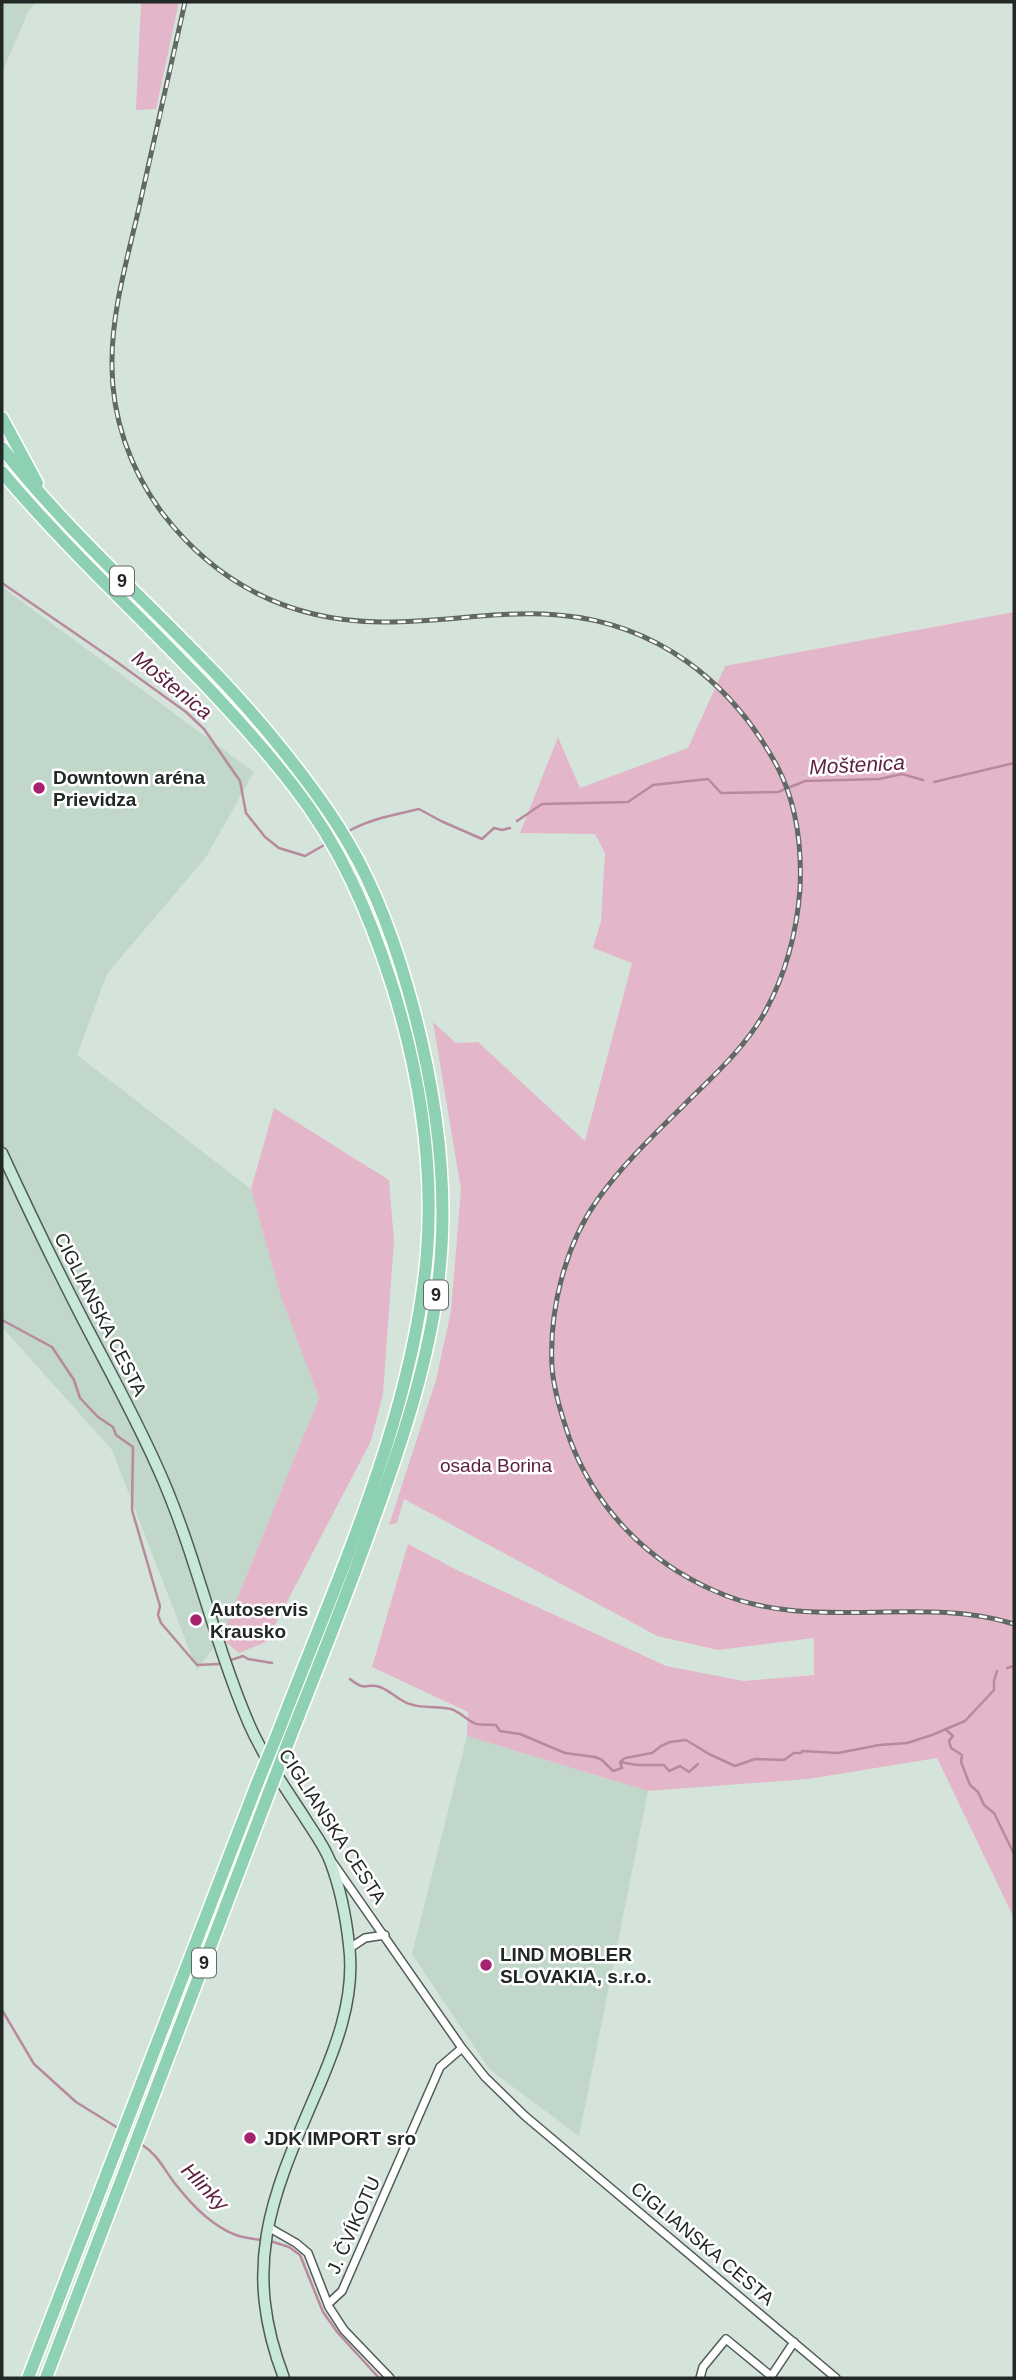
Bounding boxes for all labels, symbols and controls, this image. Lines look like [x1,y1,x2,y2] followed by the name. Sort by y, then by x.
[110,566,134,596] road number: 9
[128,646,217,724] water label: Moštenica
[809,751,905,778] water label: Moštenica
[53,767,205,810] place label: Downtown aréna Prievidza
[31,780,47,796] marker: Downtown aréna Prievidza
[50,1229,151,1400] street label: CIGLIANSKA CESTA
[424,1280,448,1310] road number: 9
[440,1455,552,1476] park label: osada Borina
[210,1599,308,1642] place label: Autoservis Krausko
[188,1612,204,1628] marker: Autoservis Krausko
[275,1745,391,1908] street label: CIGLIANSKA CESTA
[500,1944,652,1987] place label: LIND MOBLER SLOVAKIA, s.r.o.
[192,1949,216,1978] road number: 9
[478,1957,494,1973] marker: LIND MOBLER SLOVAKIA, s.r.o.
[264,2128,416,2149] place label: JDK IMPORT sro
[242,2130,258,2146] marker: JDK IMPORT sro
[177,2158,235,2216] water label: Hlinky
[323,2173,384,2277] street label: J. ČVÍKOTU
[627,2177,779,2310] street label: CIGLIANSKA CESTA

